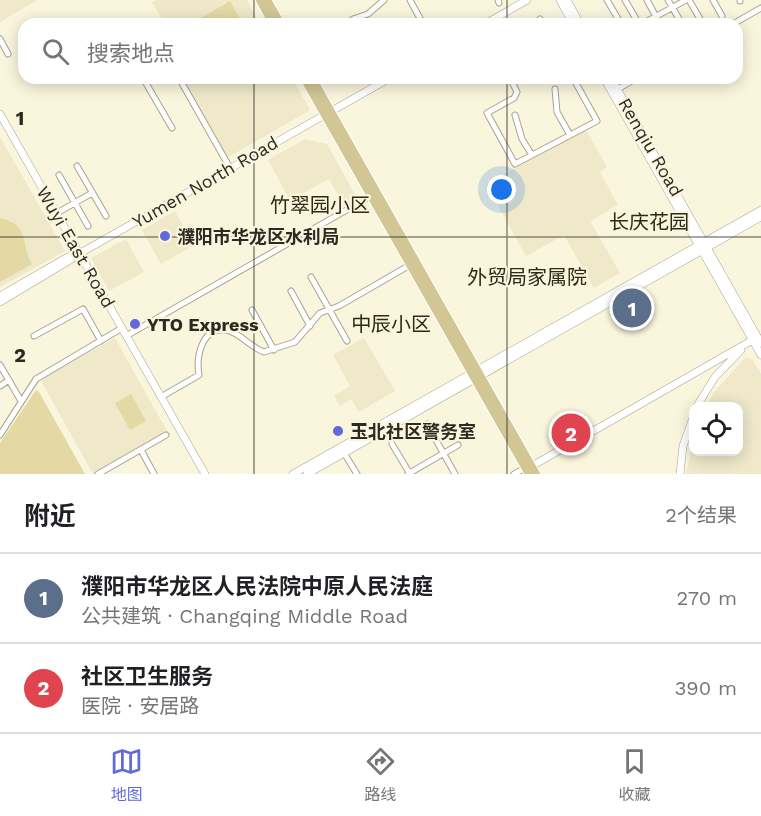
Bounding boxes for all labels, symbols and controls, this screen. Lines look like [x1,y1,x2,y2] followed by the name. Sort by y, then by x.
[18,18,743,84] search box
[39,35,72,68] icon: search
[87,41,175,66] text: 搜索地点
[614,94,688,200] street label: Renqiu Road
[16,106,24,130] text: 1
[128,132,282,232] street label: Yumen North Road
[487,175,516,204] your location
[33,182,119,312] street label: Wuyi East Road
[270,193,370,217] district label: 竹翠园小区
[609,210,689,234] district label: 长庆花园
[177,226,339,247] place label: 濮阳市华龙区水利局
[158,229,172,243] marker: 濮阳市华龙区水利局
[467,265,587,289] district label: 外贸局家属院
[612,286,652,330] pin: 1
[351,312,431,336] district label: 中辰小区
[147,314,259,335] place label: YTO Express
[128,317,142,331] marker: YTO Express
[14,343,26,367] text: 2
[689,402,743,456] map controls
[689,402,743,456] button: locate
[552,410,590,456] pin: 2
[350,421,476,442] place label: 玉北社区警务室
[331,424,345,438] marker: 玉北社区警务室
[24,501,76,531] text: 附近
[665,503,737,527] text: 2个结果
[81,574,433,599] text: 濮阳市华龙区人民法院中原人民法庭
[39,586,48,610] text: 1
[677,586,737,610] text: 270 m
[81,604,408,628] text: 公共建筑 · Changqing Middle Road
[81,664,213,689] text: 社区卫生服务
[38,676,49,700] text: 2
[675,676,737,700] text: 390 m
[81,694,199,718] text: 医院 · 安居路
[110,745,143,805] tab: 地图
[364,745,397,805] tab: 路线
[618,745,651,805] tab: 收藏

